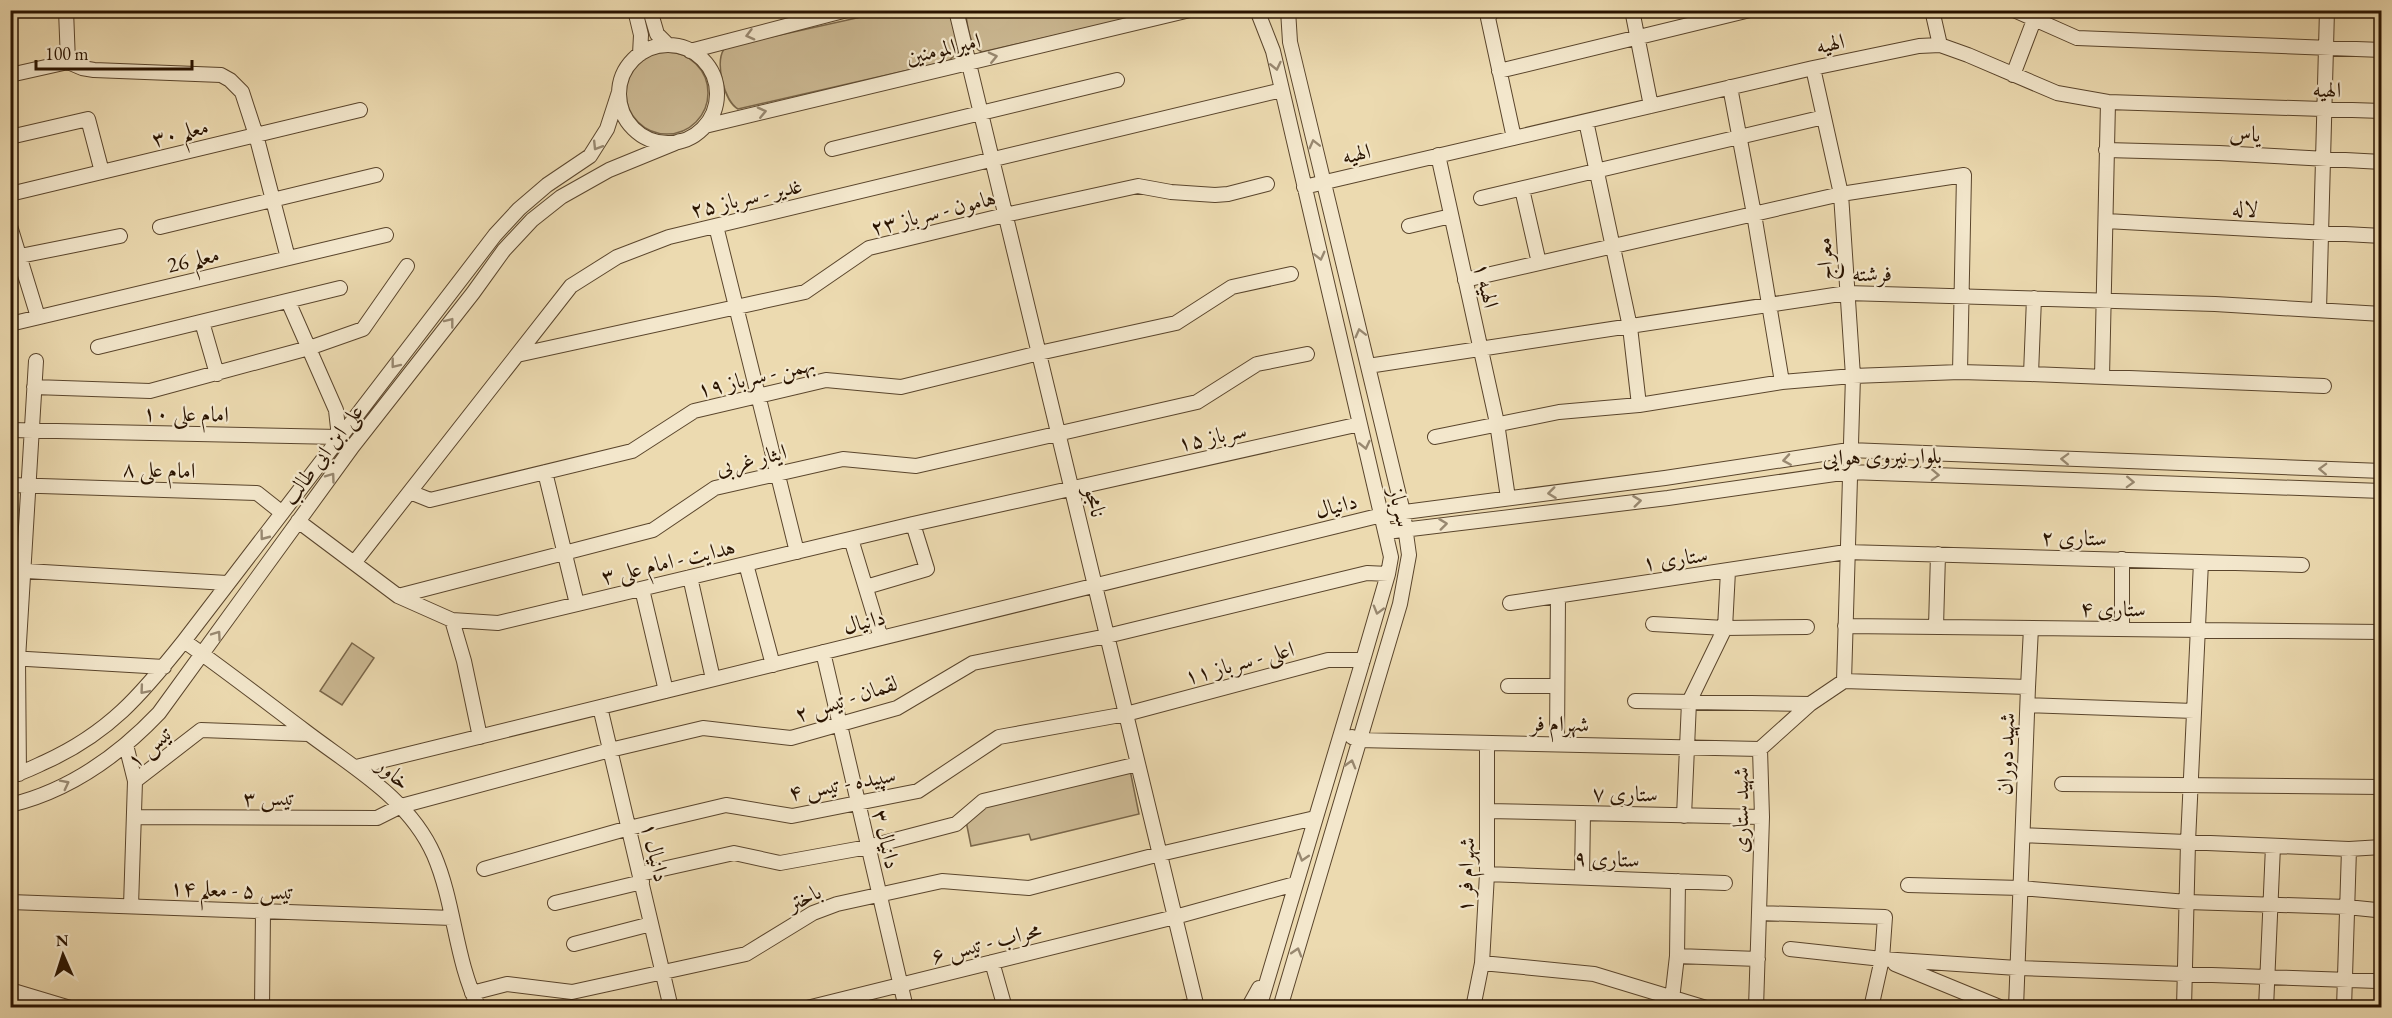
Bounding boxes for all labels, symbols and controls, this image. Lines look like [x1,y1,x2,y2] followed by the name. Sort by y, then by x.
[903,26,984,71] street label: امیرالمومنین
[1813,26,1847,61] street label: الهیه
[745,28,756,40] one-way arrow
[36,33,192,71] scale bar
[45,42,89,65] text: 100 m
[987,52,997,65] one-way arrow
[1269,60,1282,70] one-way arrow
[2312,75,2342,104] street label: الهیه
[757,107,767,120] one-way arrow
[149,111,213,161] street label: معلم ۳۰
[2229,118,2263,149] street label: یاس
[1339,136,1373,171] street label: الهیه
[593,139,604,150] one-way arrow
[1309,139,1322,149] one-way arrow
[687,171,805,224] street label: غدیر - سرباز ۲۵
[867,183,999,242] street label: هامون - سرباز ۲۳
[2231,193,2259,224] street label: لاله
[1809,236,1845,281] street label: معراج
[164,239,224,287] street label: معلم 26
[1312,251,1325,261] one-way arrow
[1467,259,1506,311] street label: الهیه ۱
[1852,259,1892,288] street label: فرشته
[443,318,454,329] one-way arrow
[1355,328,1368,338] one-way arrow
[694,349,818,405] street label: بهمن - سرباز ۱۹
[392,357,403,368] one-way arrow
[143,398,229,434] street label: امام علی ۱۰
[275,398,371,512] street label: علی ابن ابی طالب
[1175,415,1249,458] street label: سرباز ۱۵
[713,437,790,484] street label: ایثار غربی
[1358,440,1371,450] one-way arrow
[1822,441,1942,473] street label: بلوار نیروی هوایی
[1783,453,1792,465] one-way arrow
[2061,453,2070,465] one-way arrow
[122,454,196,490] street label: امام علی ۸
[2319,463,2328,476] one-way arrow
[1931,469,1940,482] one-way arrow
[324,472,335,483] one-way arrow
[2125,475,2134,488] one-way arrow
[1077,482,1113,520] street label: نامجو
[1381,483,1419,530] street label: سرباز
[1312,486,1360,525] street label: دانیال
[1548,486,1557,498] one-way arrow
[1633,496,1642,508] one-way arrow
[1439,518,1448,531] one-way arrow
[2041,522,2107,553] street label: ستاری ۲
[260,529,271,540] one-way arrow
[598,532,739,596] street label: هدایت - امام علی ۳
[1640,540,1710,577] street label: ستاری ۱
[2080,593,2146,624] street label: ستاری ۴
[840,602,888,641] street label: دانیال
[1373,604,1385,615] one-way arrow
[210,631,221,642] one-way arrow
[1181,634,1298,693] street label: اعلی - سرباز ۱۱
[791,668,902,730] street label: لقمان - تیس ۲
[141,683,152,694] one-way arrow
[1528,708,1589,744] street label: شهرام فر
[1990,712,2021,796] street label: شهید دوران
[120,718,179,775] street label: تیس ۱
[369,749,417,796] street label: خاور
[1344,759,1356,770] one-way arrow
[786,760,898,808] street label: سپیده - تیس ۴
[1726,767,1755,853] street label: شهید ستاری
[1592,778,1658,809] street label: ستاری ۷
[59,780,69,791] one-way arrow
[243,783,295,813] street label: تیس ۳
[866,807,907,872] street label: دانیال ۳
[635,820,676,885] street label: دانیال ۱
[1450,837,1486,914] street label: شهرام فر ۱
[1574,843,1640,874] street label: ستاری ۹
[1298,851,1310,862] one-way arrow
[169,873,294,914] street label: تیس ۵ - معلم ۱۴
[780,877,826,919] street label: باختر
[928,915,1045,971] street label: محراب - تیس ۶
[33,925,93,985] north arrow
[55,930,69,951] text: N
[1290,947,1302,957] one-way arrow

